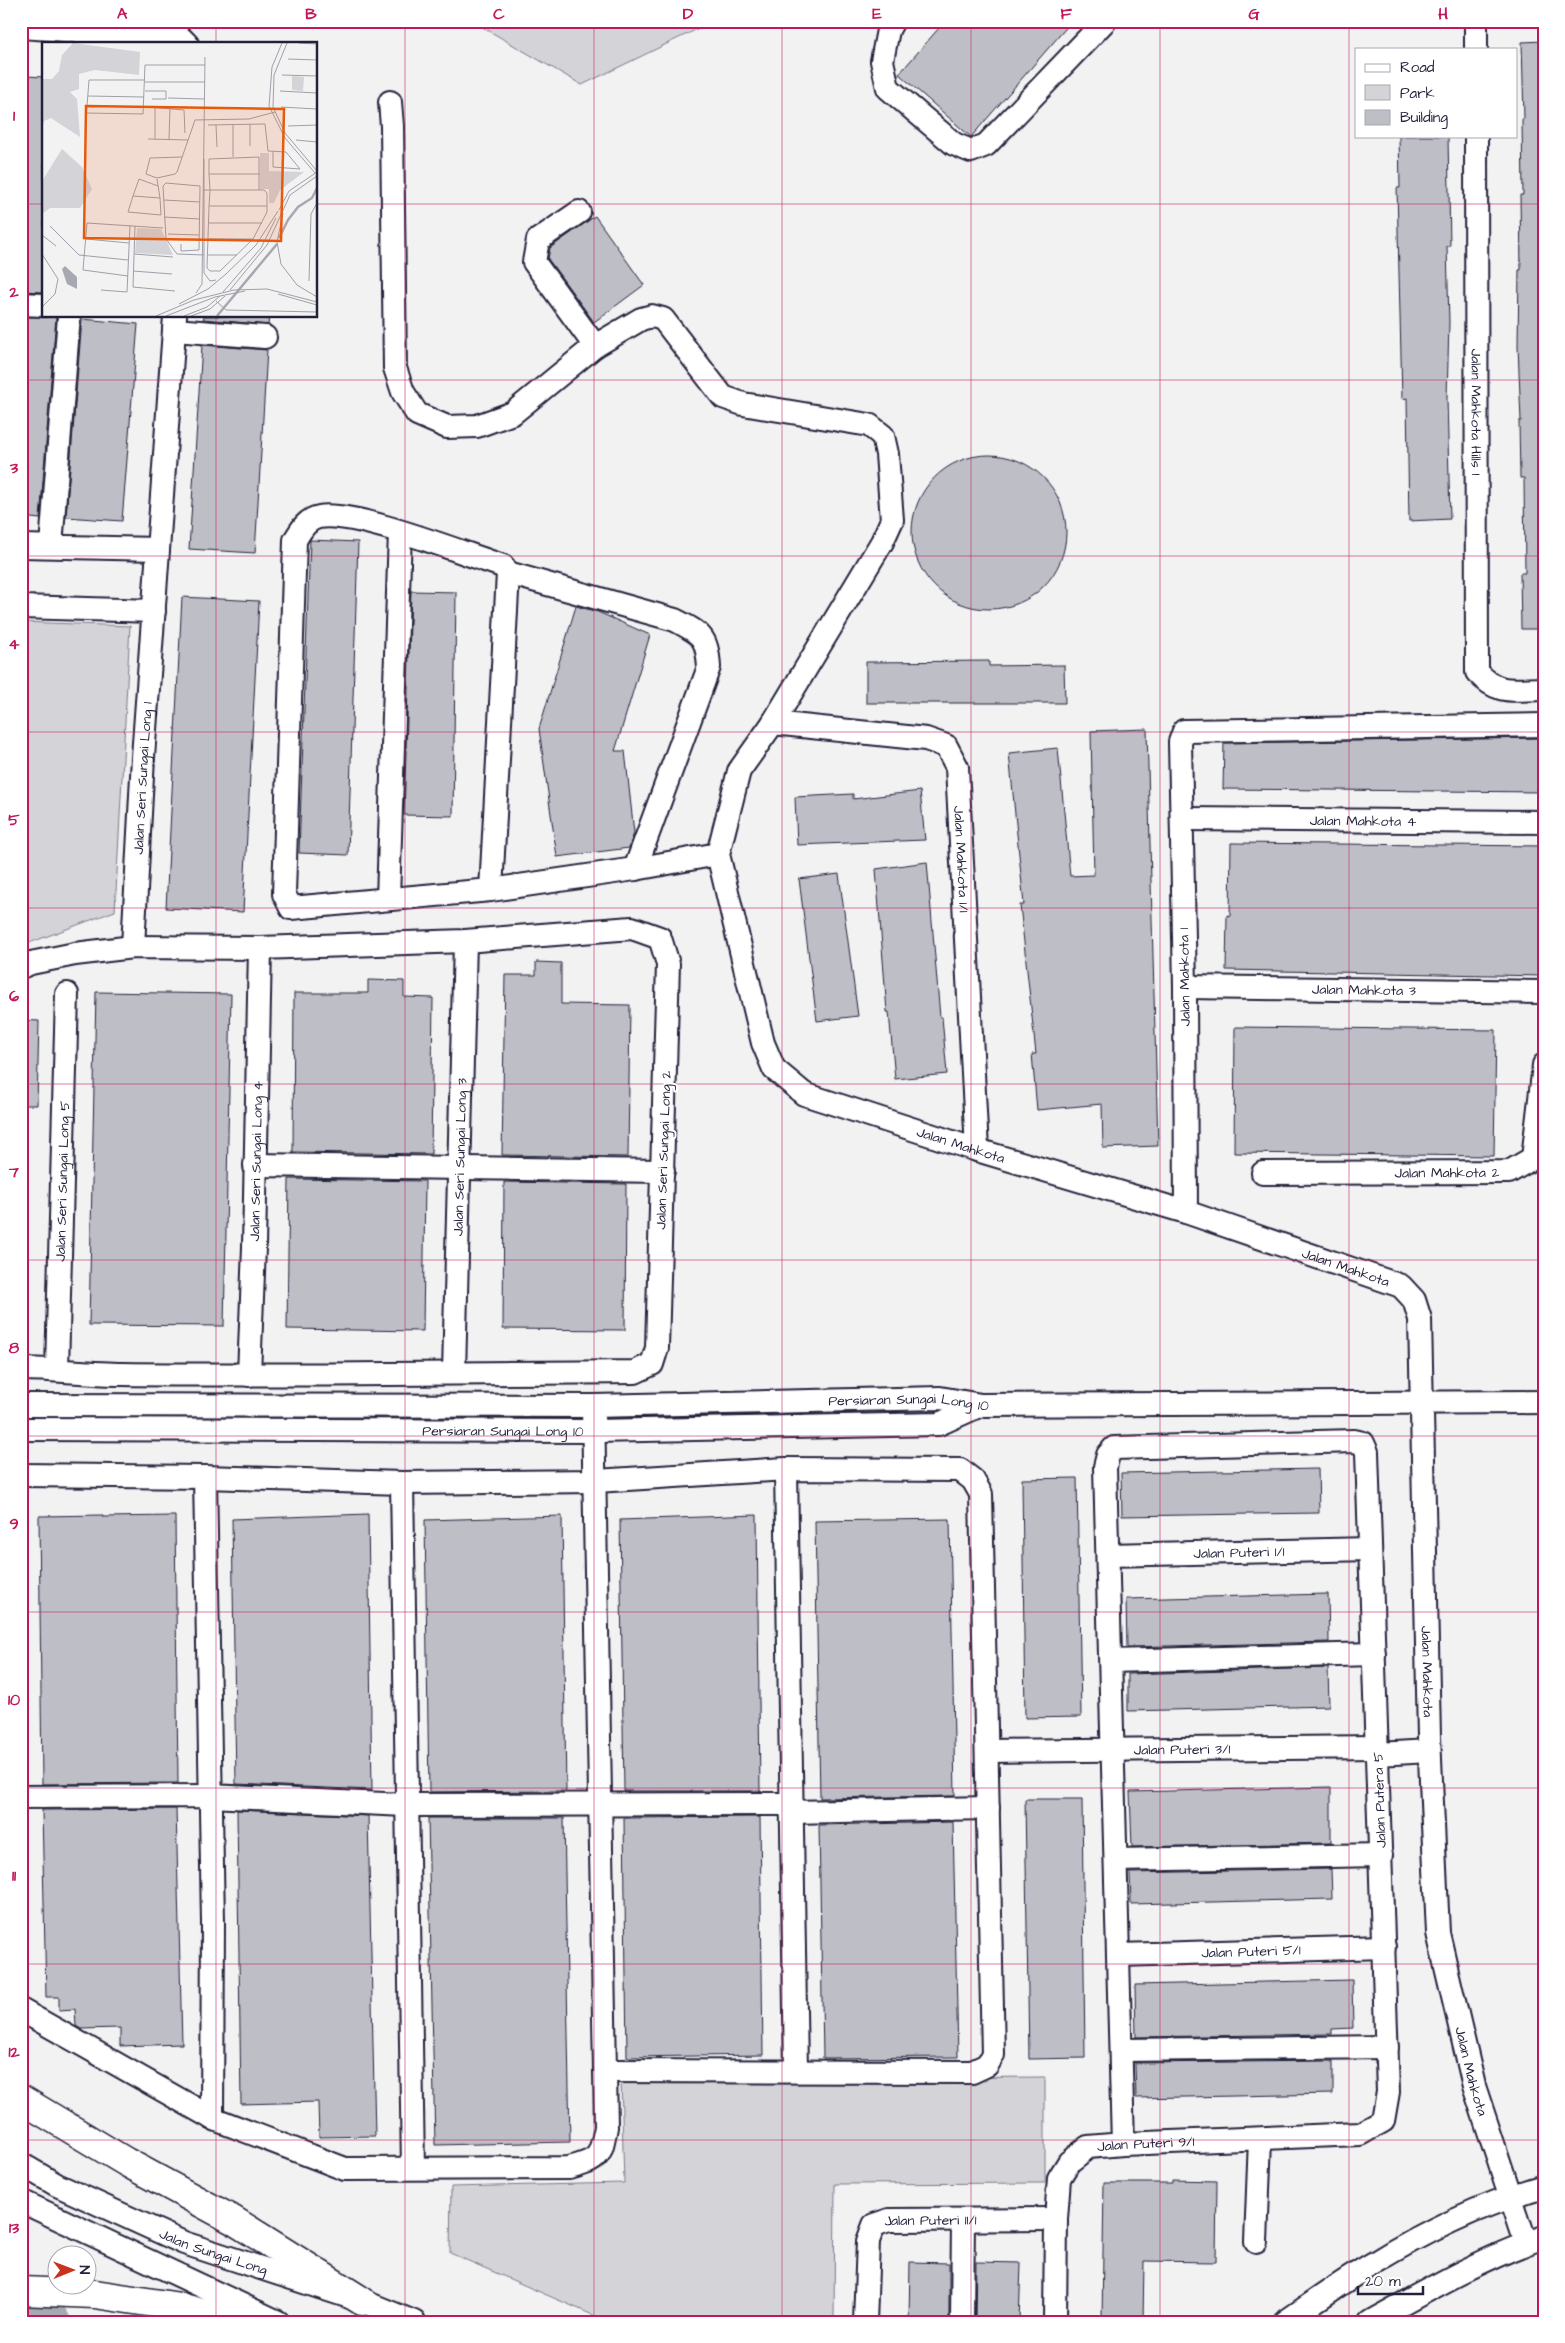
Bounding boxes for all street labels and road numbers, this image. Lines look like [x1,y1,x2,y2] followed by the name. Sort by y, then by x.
[1465,349,1486,475] street label: Jalan Mahkota Hills 1
[129,701,158,855] street label: Jalan Seri Sungai Long 1
[948,805,974,913] street label: Jalan Mahkota 1/1
[1310,811,1417,832] street label: Jalan Mahkota 4
[1174,927,1196,1027] street label: Jalan Mahkota 1
[1312,980,1416,1001] street label: Jalan Mahkota 3
[651,1070,677,1230] street label: Jalan Seri Sungai Long 2
[448,1078,473,1236] street label: Jalan Seri Sungai Long 3
[245,1080,268,1242] street label: Jalan Seri Sungai Long 4
[51,1100,75,1262] street label: Jalan Seri Sungai Long 5
[914,1122,1007,1169] street label: Jalan Mahkota
[1394,1163,1500,1183] street label: Jalan Mahkota 2
[1299,1244,1392,1292] street label: Jalan Mahkota
[828,1389,989,1416] street label: Persiaran Sungai Long 10
[422,1421,584,1442] street label: Persiaran Sungai Long 10
[1193,1542,1285,1564] street label: Jalan Puteri 1/1
[1416,1626,1438,1717] street label: Jalan Mahkota
[1134,1740,1231,1760] street label: Jalan Puteri 3/1
[1368,1752,1392,1848] street label: Jalan Putera 5
[1201,1941,1301,1964] street label: Jalan Puteri 5/1
[1449,2025,1492,2119] street label: Jalan Mahkota
[1096,2132,1195,2157] street label: Jalan Puteri 9/1
[881,2210,977,2232] street label: Jalan Puteri 11/1
[156,2224,270,2281] street label: Jalan Sungai Long

